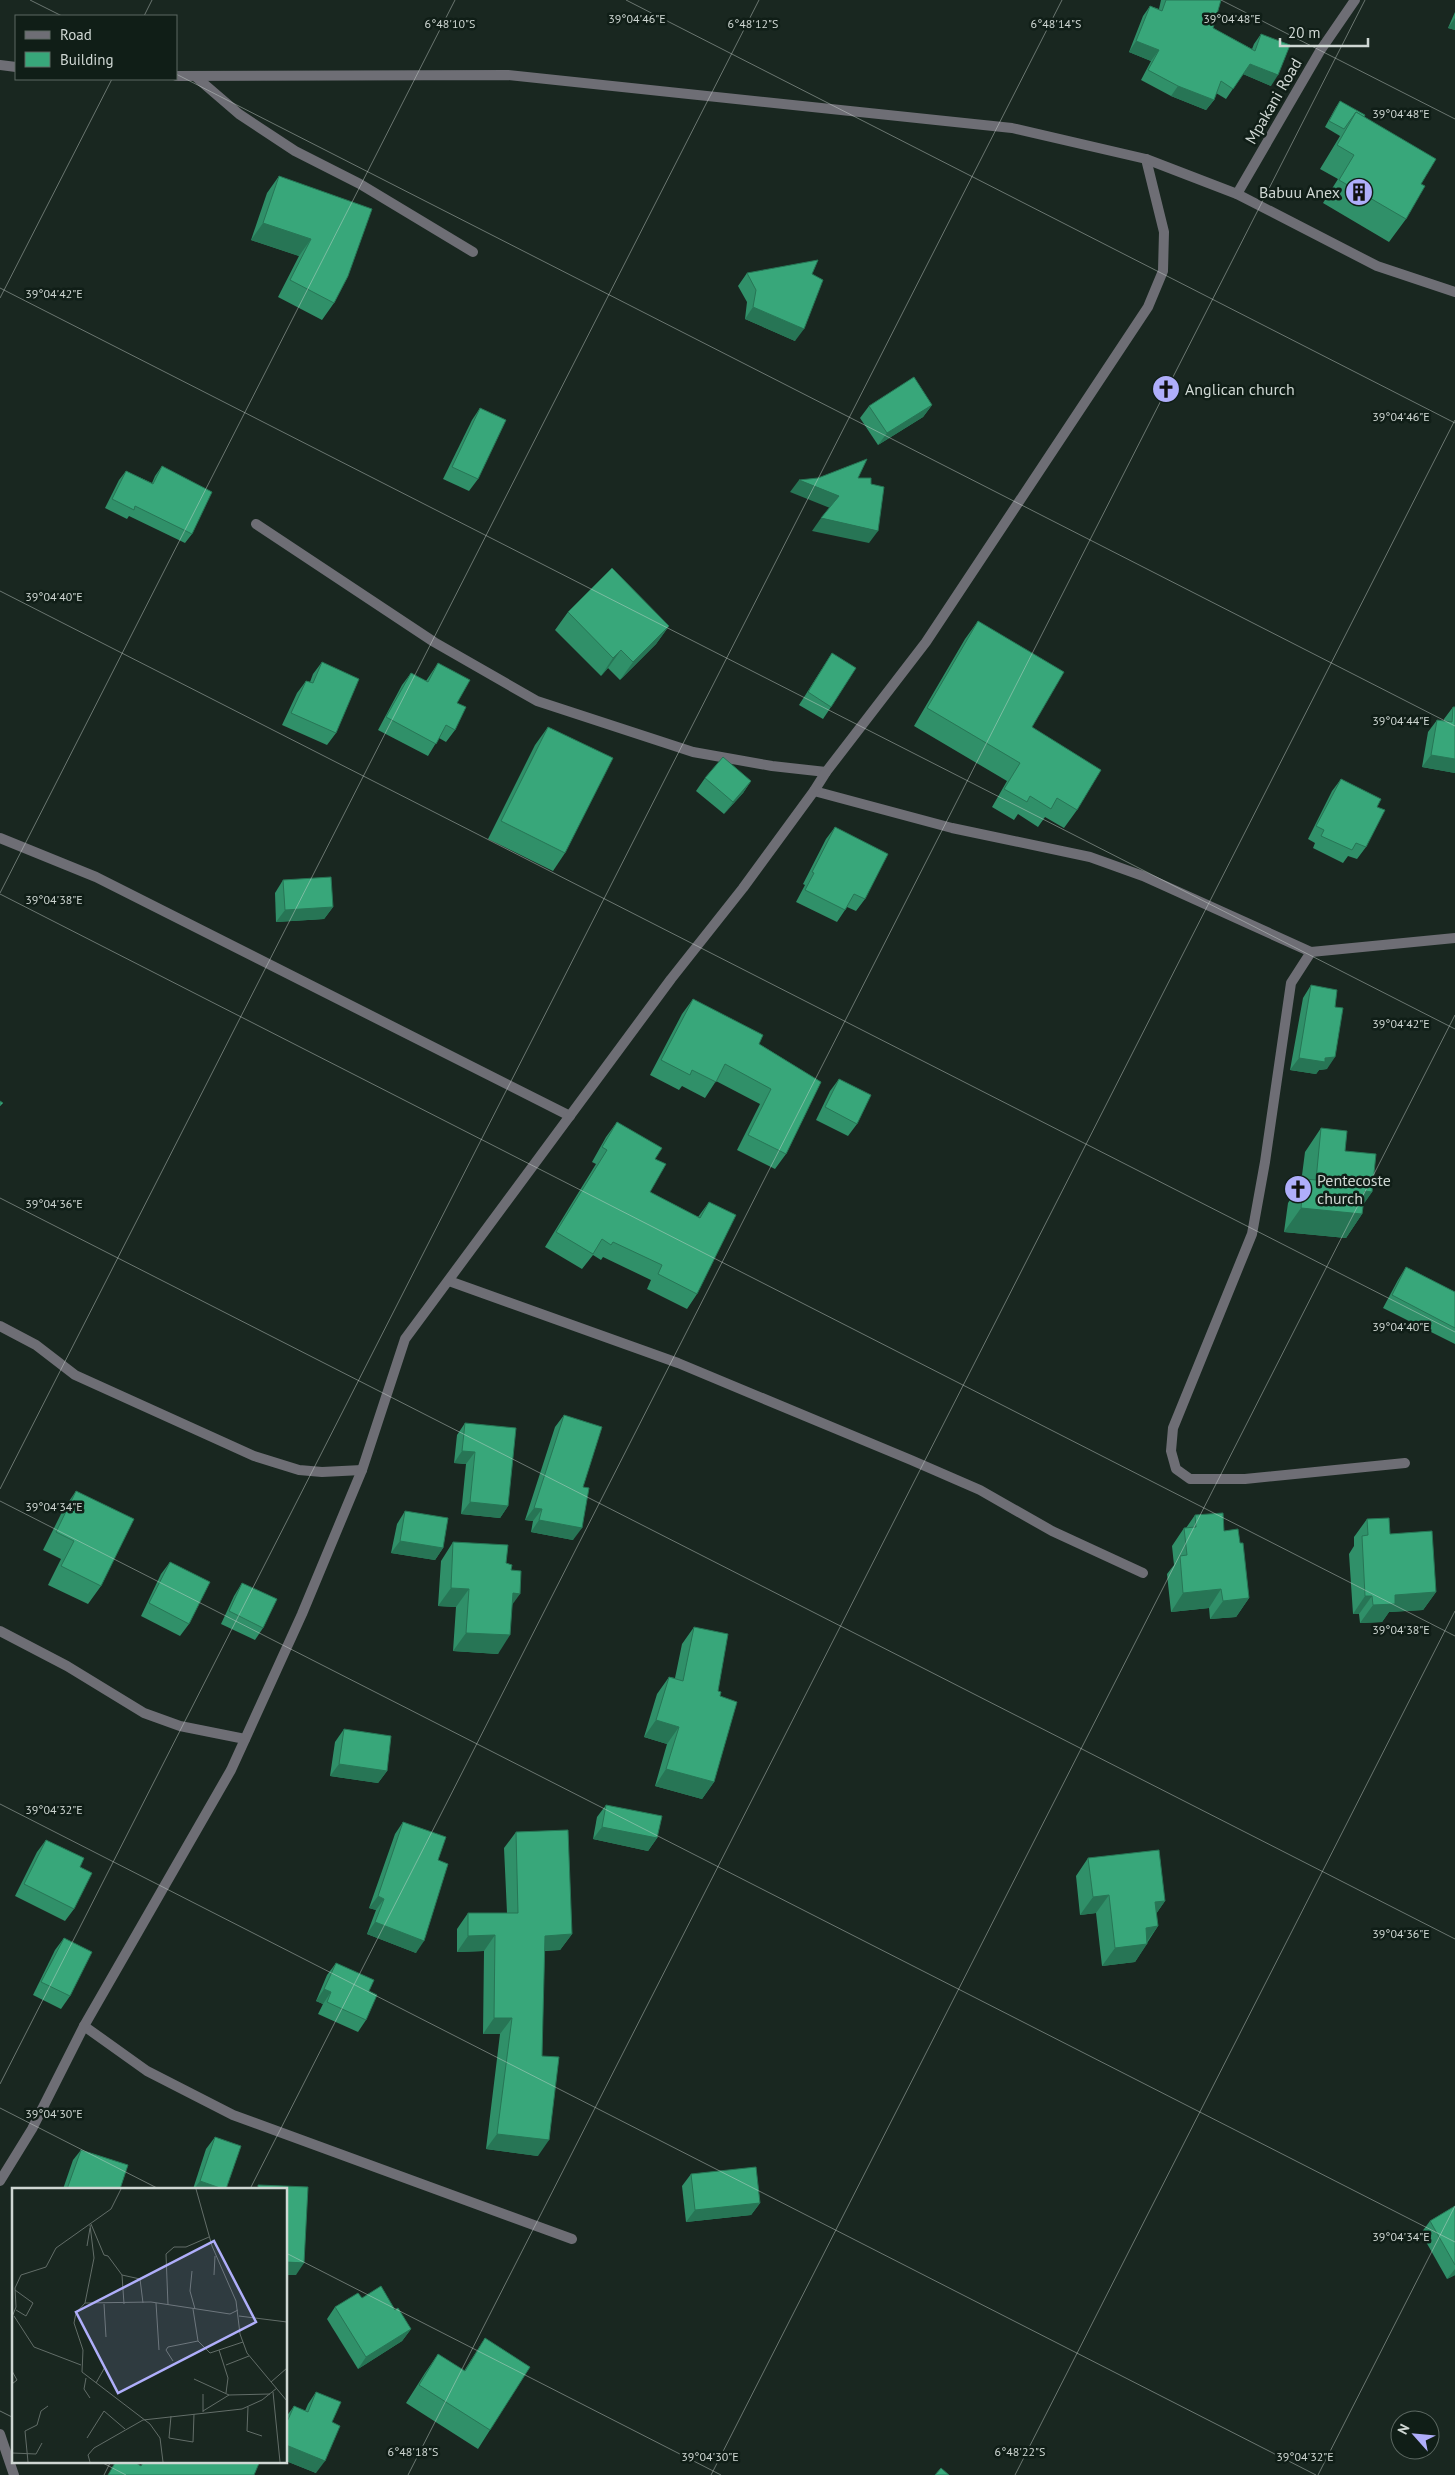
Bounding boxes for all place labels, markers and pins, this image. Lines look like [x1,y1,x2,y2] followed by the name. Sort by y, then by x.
[1344,177,1374,207] building icon: Babuu Anex
[1259,182,1340,202] place label: Babuu Anex
[1151,374,1181,404] church icon: Anglican church
[1185,379,1295,399] place label: Anglican church
[1317,1170,1391,1208] place label: Pentecoste church
[1283,1174,1313,1204] church icon: Pentecoste church

